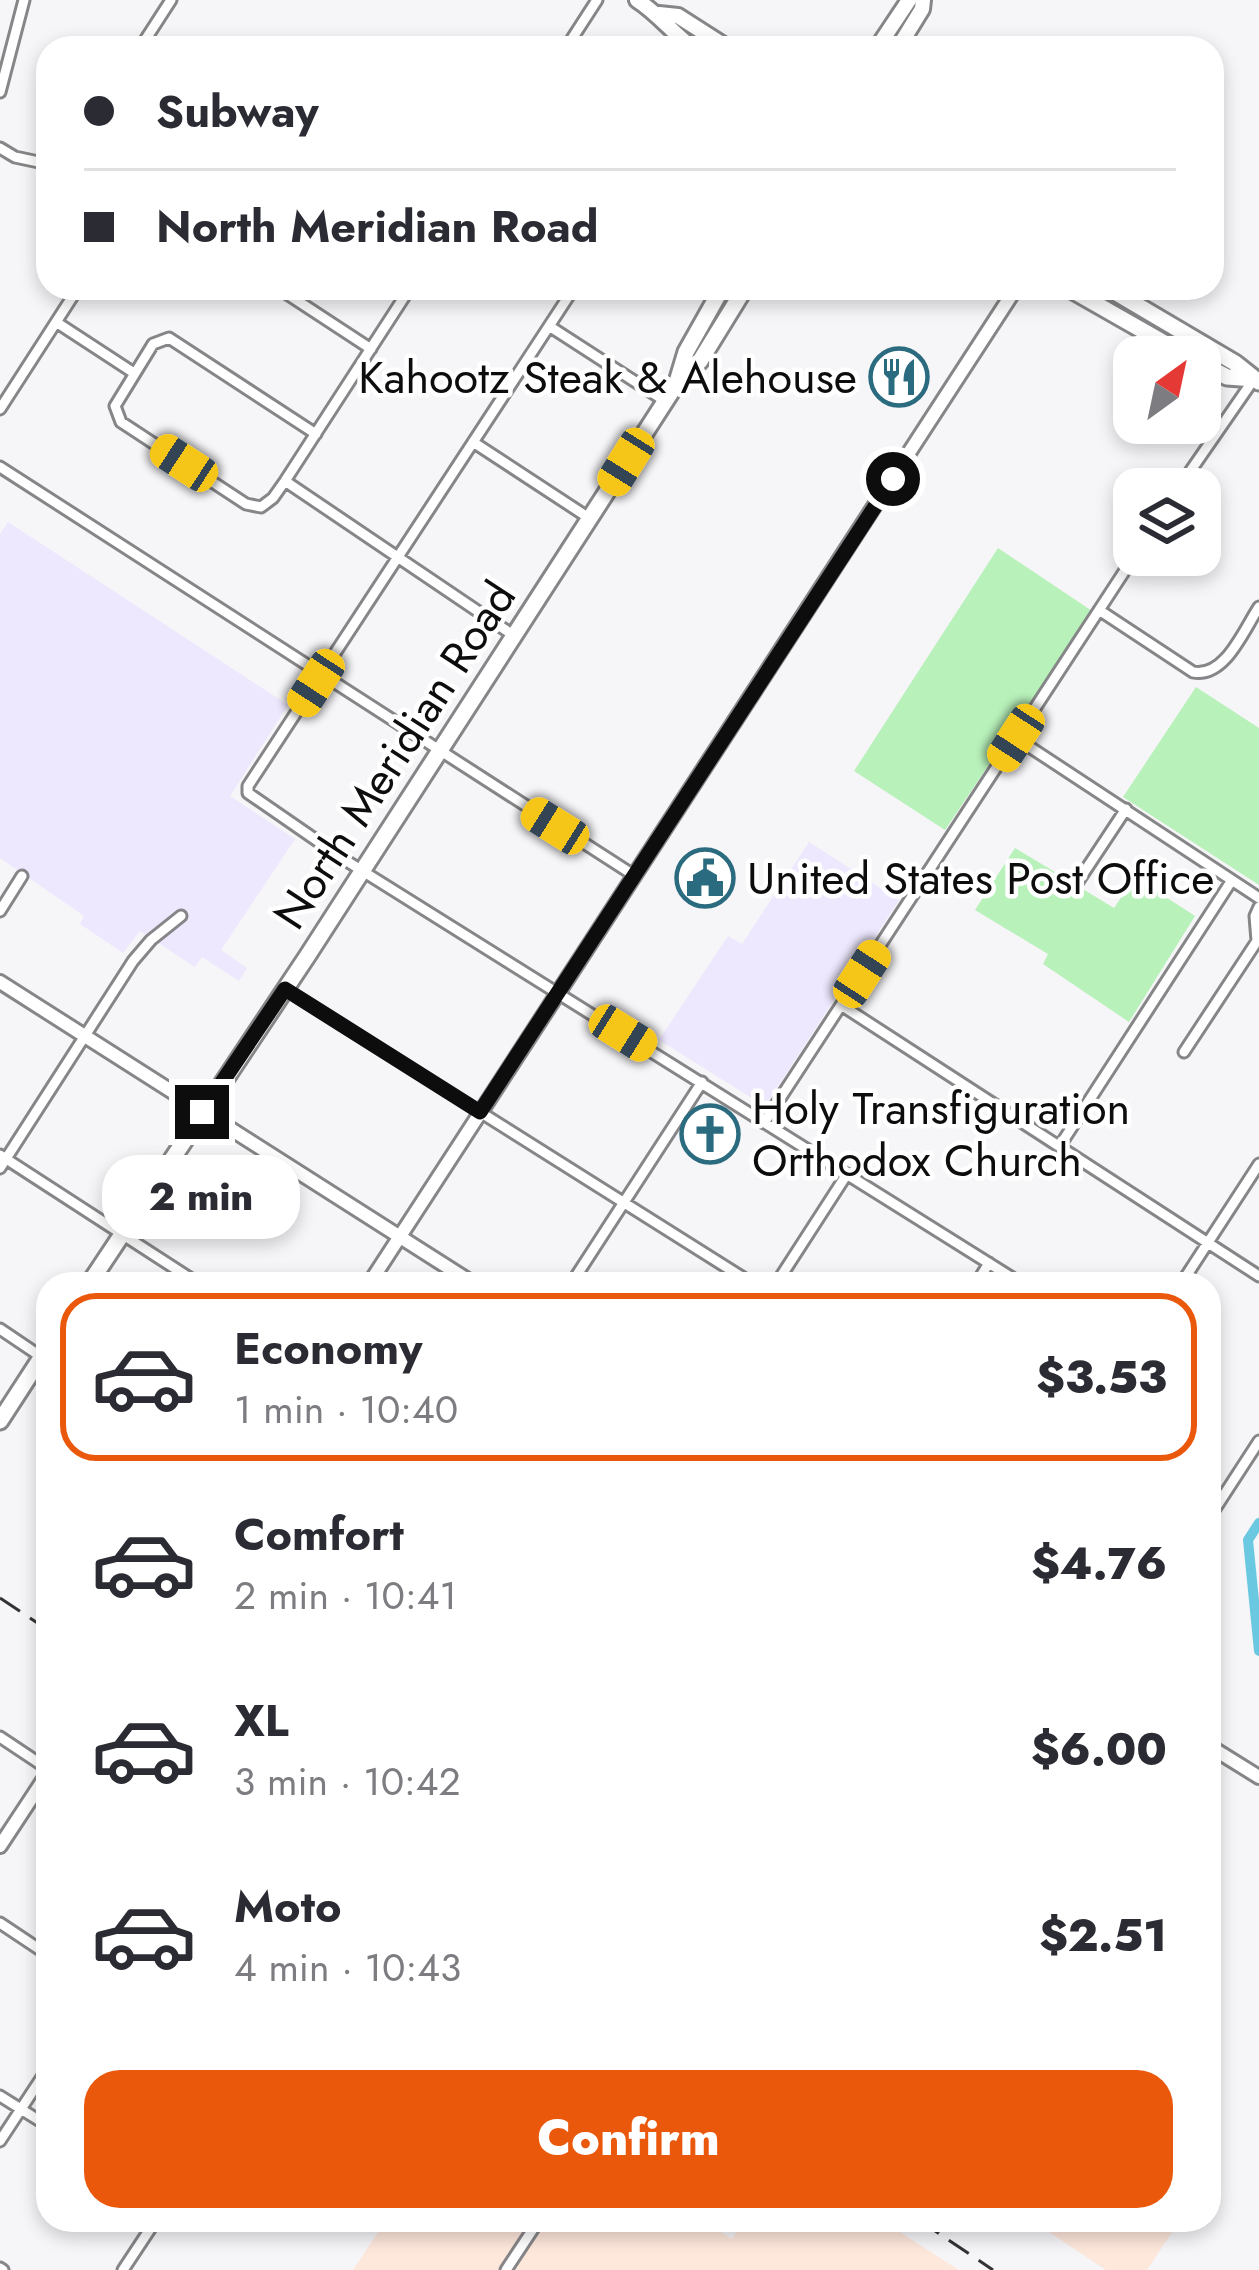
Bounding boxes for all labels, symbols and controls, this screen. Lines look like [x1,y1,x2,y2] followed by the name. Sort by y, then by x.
[156,79,319,144] text: Subway
[156,194,599,259] text: North Meridian Road
[1113,336,1221,444] north arrow
[1113,336,1221,576] map controls
[358,345,857,410] place label: Kahootz Steak & Alehouse
[868,346,930,408] restaurant icon: Kahootz Steak & Alehouse
[592,422,660,502] car
[144,428,224,498] car
[866,452,920,506] route start
[1113,468,1221,576] button: layers
[257,569,531,942] street label: North Meridian Road
[281,643,351,723] car
[981,698,1051,778] car
[515,792,595,860] car
[747,846,1214,911] place label: United States Post Office
[674,847,736,909] public building icon: United States Post Office
[827,934,897,1014] car
[583,999,663,1067] car
[752,1076,1130,1193] place label: Holy Transfiguration Orthodox Church
[175,1085,229,1139] route end
[679,1103,741,1165] church icon: Holy Transfiguration Orthodox Church
[103,1154,301,1238] callout: 2 min
[149,1168,253,1225] text: 2 min
[234,1316,422,1381] text: Economy
[90,1323,198,1431] icon: car
[1036,1345,1167,1410] text: $3.53
[234,1381,458,1438] text: 1 min · 10:40
[234,1502,404,1567] text: Comfort
[90,1509,198,1617] icon: car
[1031,1531,1167,1596] text: $4.76
[234,1567,457,1624] text: 2 min · 10:41
[234,1688,289,1753] text: XL
[90,1695,198,1803] icon: car
[1031,1717,1167,1782] text: $6.00
[234,1753,461,1810] text: 3 min · 10:42
[234,1874,342,1939] text: Moto
[90,1881,198,1989] icon: car
[1039,1903,1167,1968] text: $2.51
[234,1939,461,1996] text: 4 min · 10:43
[84,2070,1173,2208] button: Confirm

